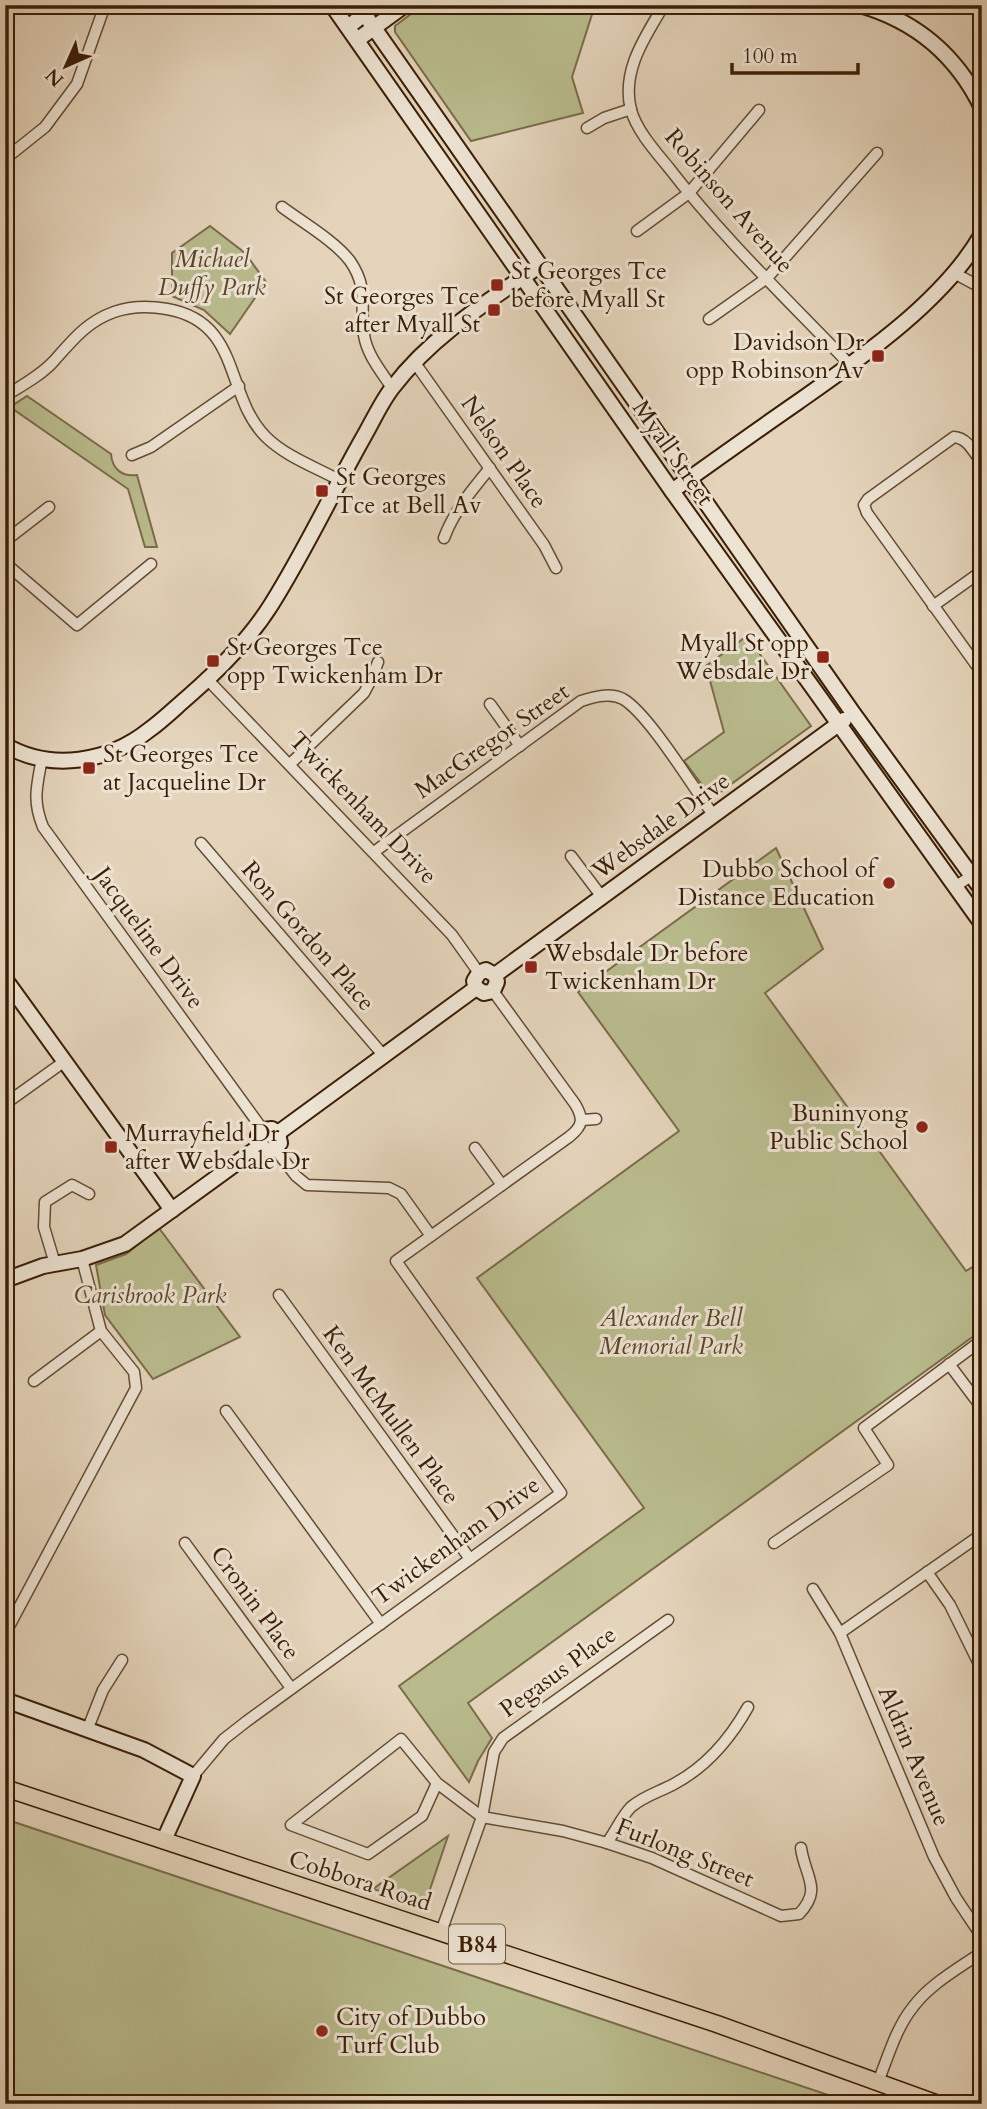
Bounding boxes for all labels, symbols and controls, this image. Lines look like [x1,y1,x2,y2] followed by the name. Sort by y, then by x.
[32,32,102,102] north arrow
[732,32,858,76] scale bar
[742,42,798,71] text: 100 m
[39,62,70,92] text: N
[657,122,801,280] street label: Robinson Avenue
[158,243,266,304] park label: Michael Duffy Park
[511,255,667,316] place label: St Georges Tce before Myall St
[489,277,505,293] marker: St Georges Tce before Myall St
[324,280,480,341] place label: St Georges Tce after Myall St
[486,302,502,318] marker: St Georges Tce after Myall St
[686,326,865,387] place label: Davidson Dr opp Robinson Av
[870,348,886,364] marker: Davidson Dr opp Robinson Av
[453,389,555,515] street label: Nelson Place
[624,394,722,513] street label: Myall Street
[336,461,482,522] place label: St Georges Tce at Bell Av
[314,483,330,499] marker: St Georges Tce at Bell Av
[675,627,809,688] place label: Myall St opp Websdale Dr
[227,631,443,692] place label: St Georges Tce opp Twickenham Dr
[815,649,831,665] marker: Myall St opp Websdale Dr
[205,653,221,669] marker: St Georges Tce opp Twickenham Dr
[408,675,576,807] street label: MacGregor Street
[282,725,444,891] street label: Twickenham Drive
[103,738,266,799] place label: St Georges Tce at Jacqueline Dr
[81,760,97,776] marker: St Georges Tce at Jacqueline Dr
[585,765,737,888] street label: Websdale Drive
[678,853,879,914] place label: Dubbo School of Distance Education
[234,854,382,1018] street label: Ron Gordon Place
[84,858,212,1016] street label: Jacqueline Drive
[881,875,897,891] marker: Dubbo School of Distance Education
[544,937,748,998] place label: Websdale Dr before Twickenham Dr
[523,959,539,975] marker: Websdale Dr before Twickenham Dr
[769,1097,909,1158] place label: Buninyong Public School
[125,1117,310,1178] place label: Murrayfield Dr after Websdale Dr
[914,1119,930,1135] marker: Buninyong Public School
[103,1139,119,1155] marker: Murrayfield Dr after Websdale Dr
[74,1279,226,1312] park label: Carisbrook Park
[599,1302,744,1363] park label: Alexander Bell Memorial Park
[315,1319,467,1511] street label: Ken McMullen Place
[365,1469,547,1613] street label: Twickenham Drive
[203,1539,307,1667] street label: Cronin Place
[493,1618,623,1726] street label: Pegasus Place
[870,1681,958,1831] street label: Aldrin Avenue
[611,1810,759,1896] street label: Furlong Street
[284,1842,436,1920] street label: Cobbora Road
[449,1924,505,1964] road number: B84
[336,2001,486,2062] place label: City of Dubbo Turf Club
[314,2023,330,2039] marker: City of Dubbo Turf Club

